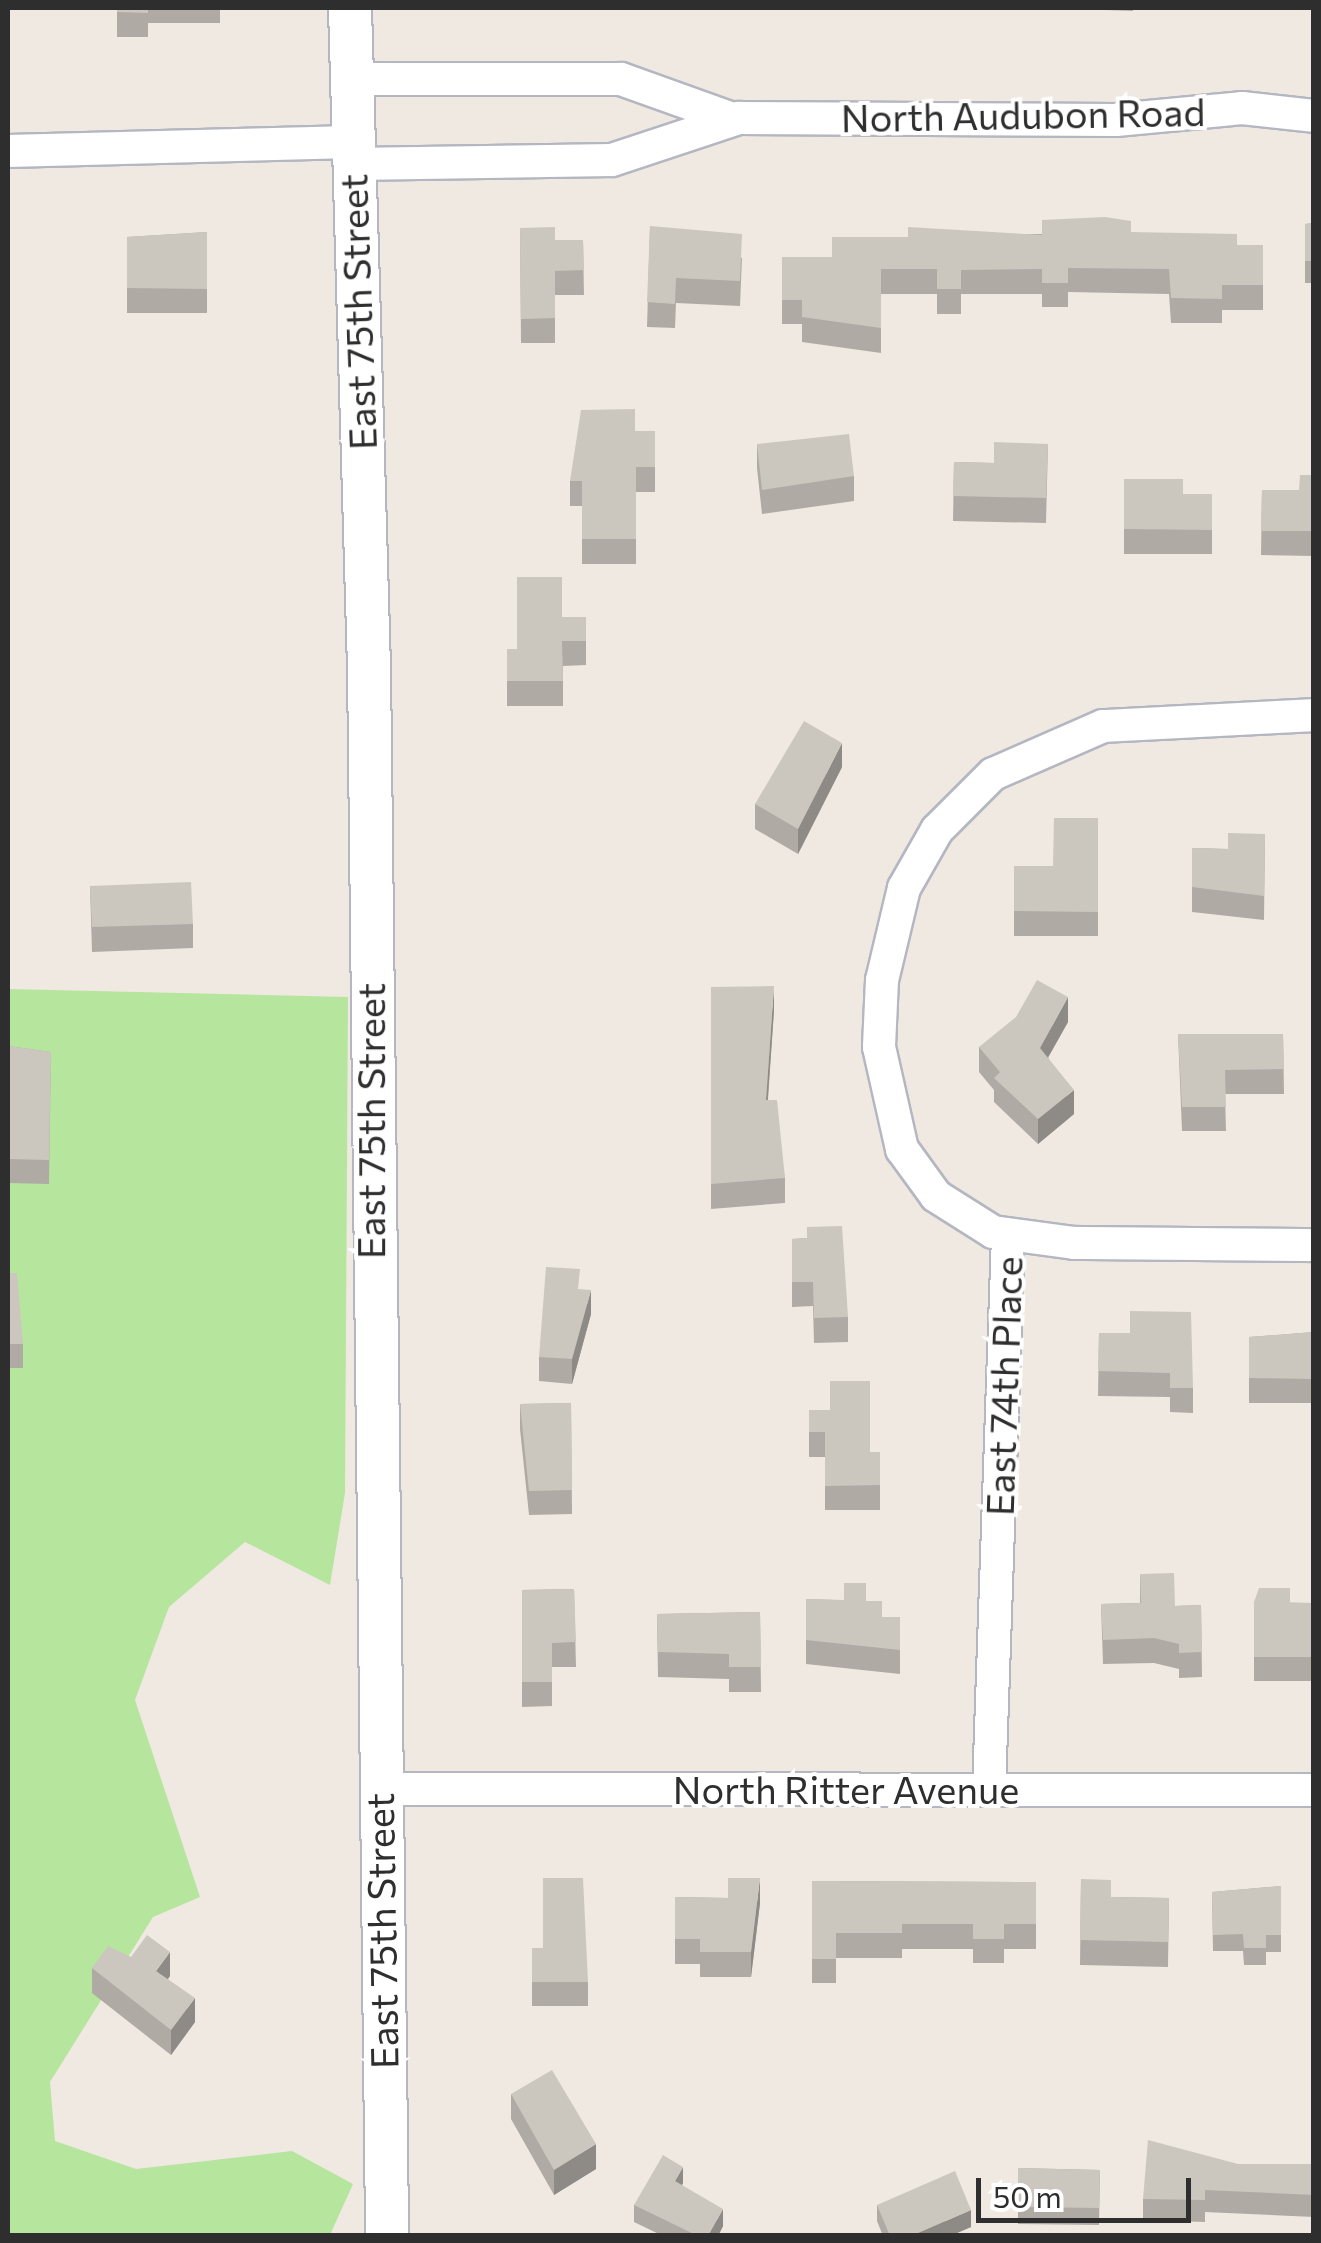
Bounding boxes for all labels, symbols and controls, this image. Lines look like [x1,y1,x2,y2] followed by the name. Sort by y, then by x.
[840,88,1206,140] street label: North Audubon Road
[329,173,385,451] street label: East 75th Street
[347,983,393,1259] street label: East 75th Street
[976,1255,1030,1517] street label: East 74th Place
[673,1766,1019,1812] street label: North Ritter Avenue
[356,1792,406,2070] street label: East 75th Street
[981,2158,1196,2220] scale bar
[993,2177,1062,2214] text: 50 m

